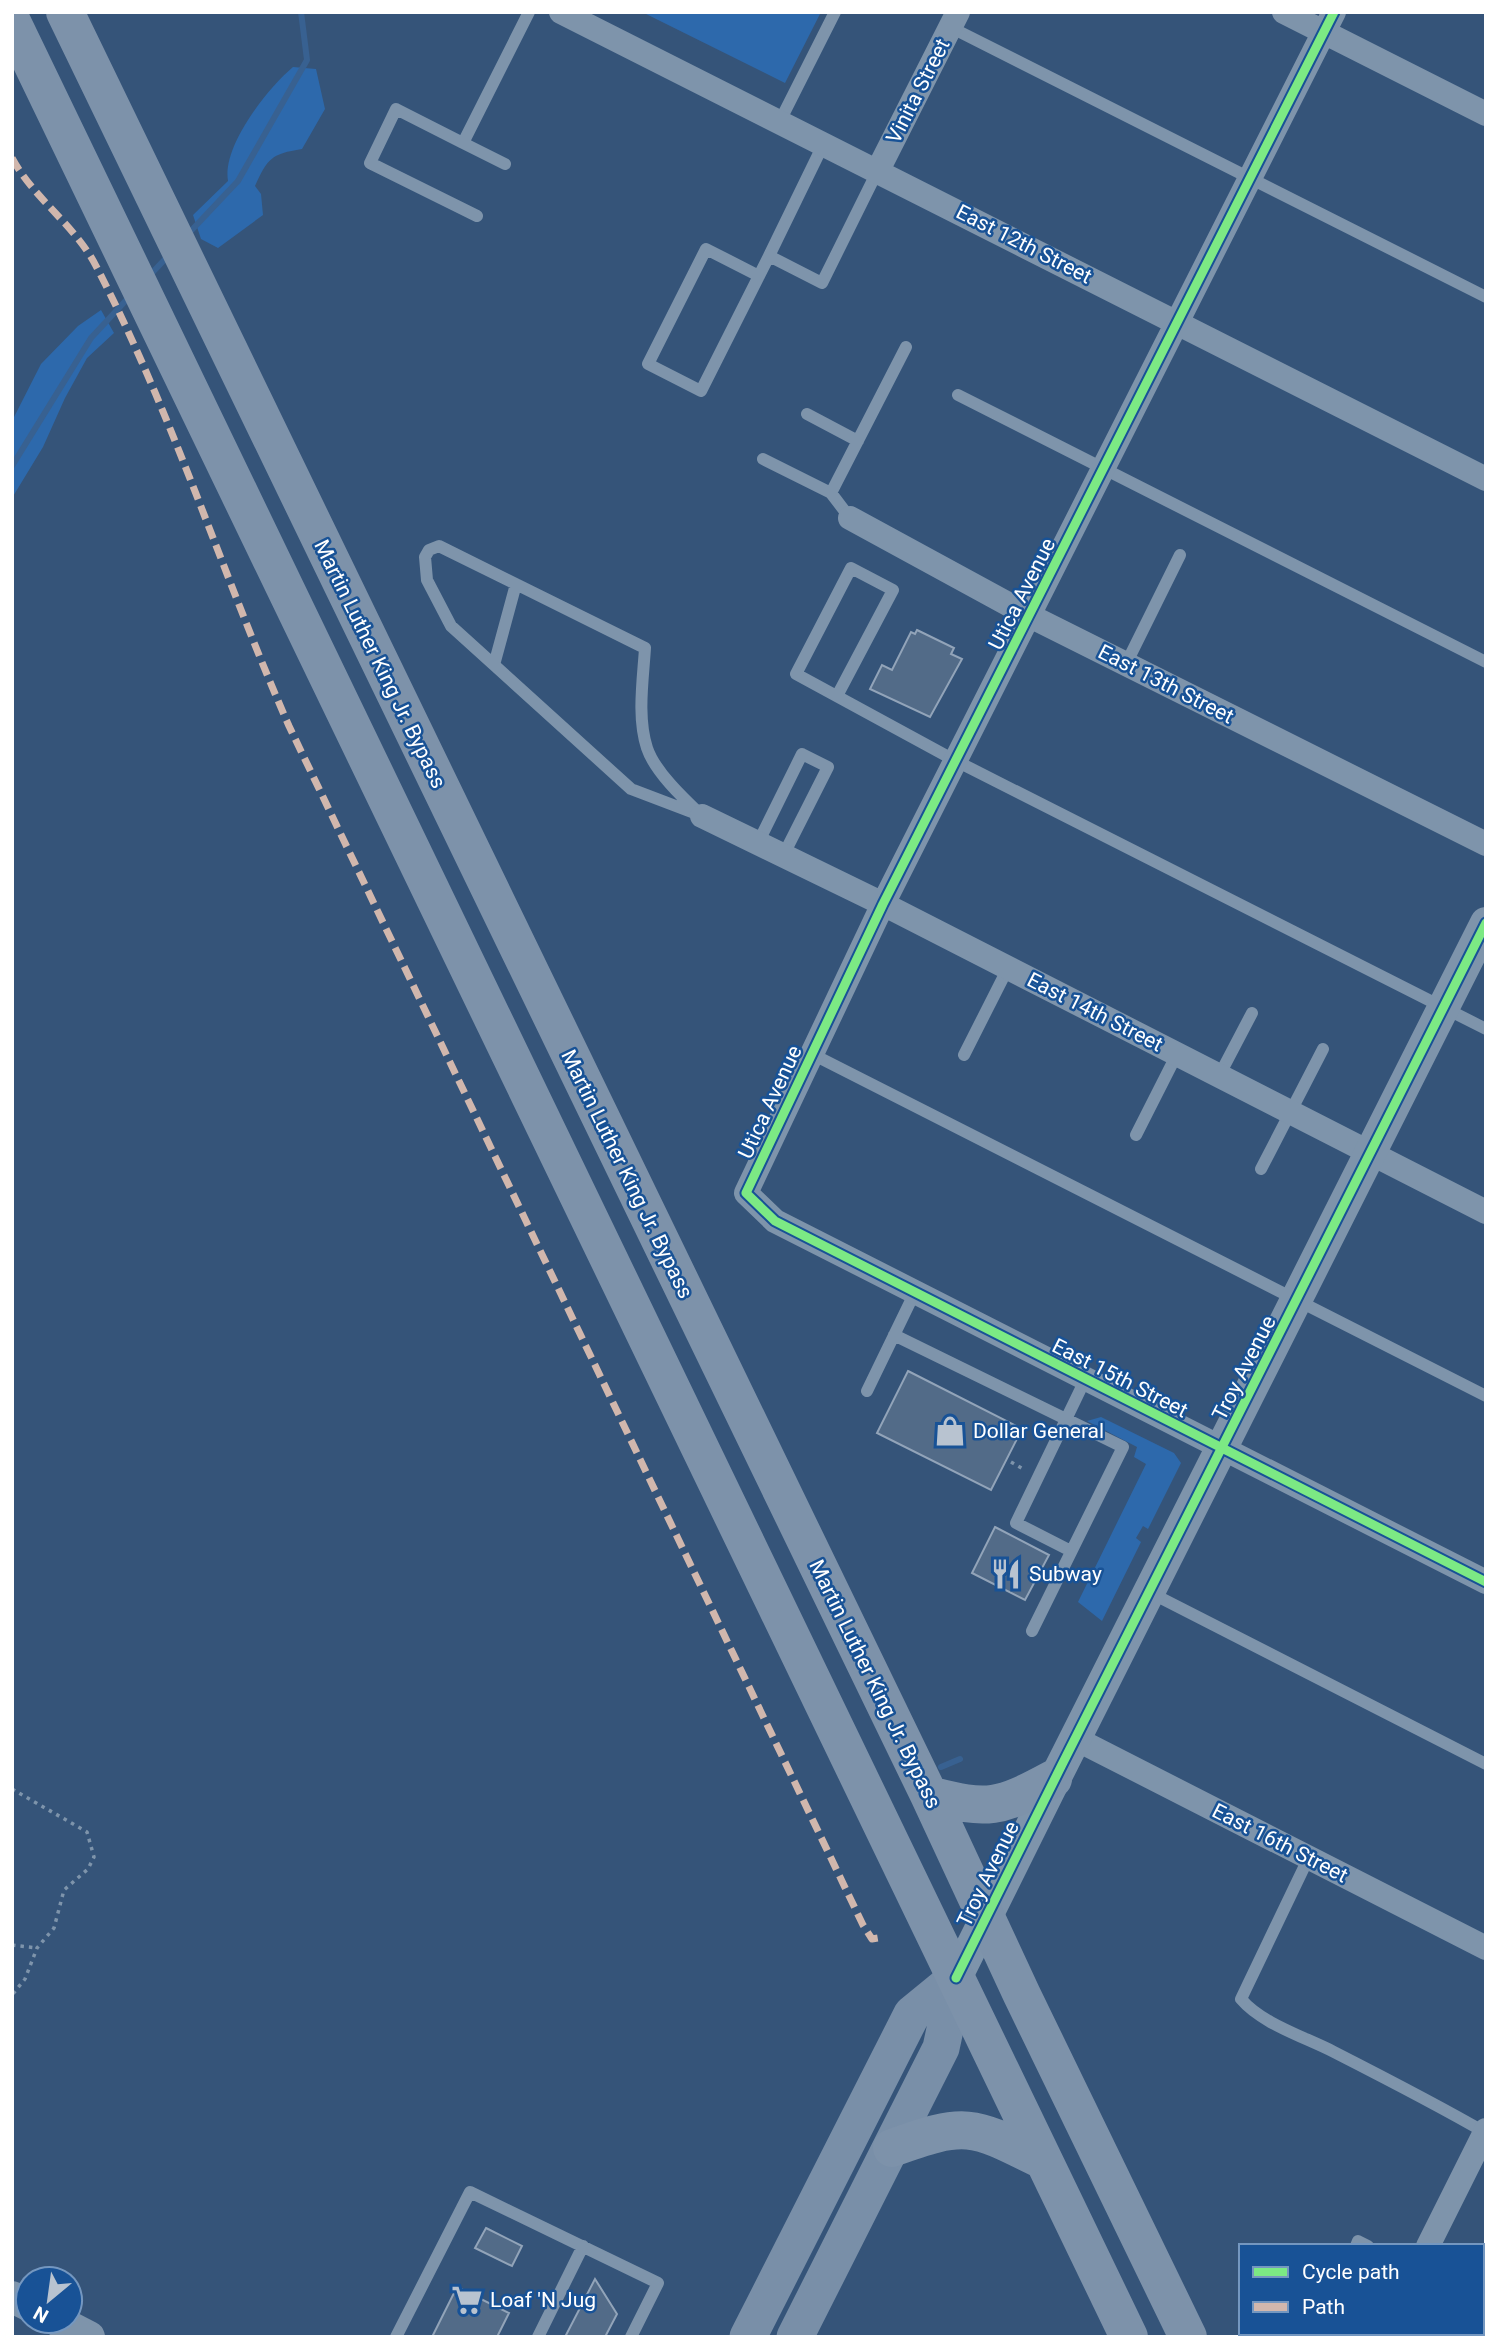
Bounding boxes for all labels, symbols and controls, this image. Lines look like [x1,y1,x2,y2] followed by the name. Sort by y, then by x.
[881,35,955,147] street label: Vinita Street
[952,199,1096,289] street label: East 12th Street
[984,534,1060,654] street label: Utica Avenue
[309,536,451,792] street label: Martin Luther King Jr. Bypass
[1094,639,1238,729] street label: East 13th Street
[1023,967,1167,1057] street label: East 14th Street
[733,1042,807,1162] street label: Utica Avenue
[556,1046,698,1302] street label: Martin Luther King Jr. Bypass
[1207,1312,1281,1424] street label: Troy Avenue
[1048,1333,1192,1423] street label: East 15th Street
[933,1414,967,1448] shop icon: Dollar General
[973,1419,1104,1443] place label: Dollar General
[804,1556,946,1812] street label: Martin Luther King Jr. Bypass
[989,1557,1023,1591] restaurant icon: Subway
[1029,1562,1102,1586] place label: Subway
[1208,1798,1352,1888] street label: East 16th Street
[952,1817,1024,1931] street label: Troy Avenue
[1239,2244,1484,2335] legend
[1302,2260,1400,2284] text: Cycle path
[14,2265,84,2335] north arrow
[450,2283,484,2317] supermarket icon: Loaf 'N Jug
[490,2288,596,2312] place label: Loaf 'N Jug
[1302,2295,1345,2319] text: Path
[30,2301,52,2328] text: N

